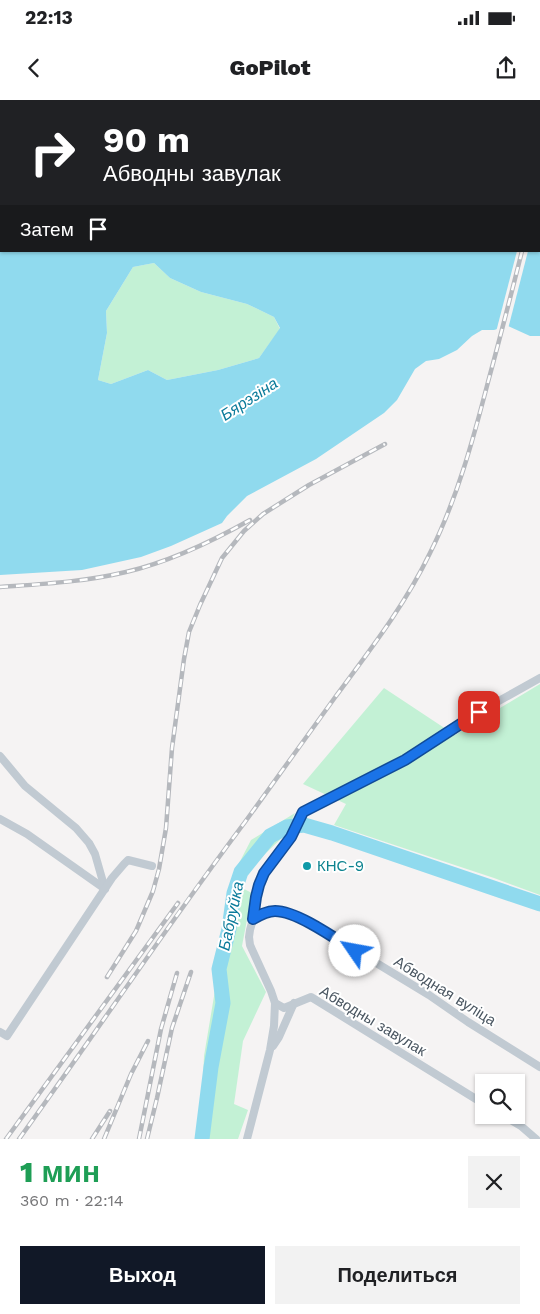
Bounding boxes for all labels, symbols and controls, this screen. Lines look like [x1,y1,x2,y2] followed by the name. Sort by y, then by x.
[25,6,73,29] text: 22:13
[20,54,48,82] icon: back
[492,54,520,82] icon: share
[230,55,310,80] text: GoPilot
[103,119,190,161] text: 90 m
[20,120,85,185] icon: right
[103,161,281,186] text: Абводны завулак
[84,215,112,243] icon: arrive
[20,218,74,241] text: Затем
[217,373,281,425] water label: Бярэзіна
[458,691,500,733] pin
[465,698,493,726] icon: arrive
[317,857,364,875] place label: КНС-9
[301,860,313,872] marker: КНС-9
[214,880,248,952] water label: Бабруйка
[328,924,380,976] position arrow
[391,952,500,1030] street label: Абводная вуліца
[316,982,430,1060] street label: Абводны завулак
[475,1074,525,1124] map controls
[475,1074,525,1124] button: search
[20,1154,100,1189] text: 1 мин
[468,1156,520,1208] button: close
[20,1191,124,1210] text: 360 m · 22:14
[20,1246,265,1304] button: Выход
[275,1246,520,1304] button: Поделиться

